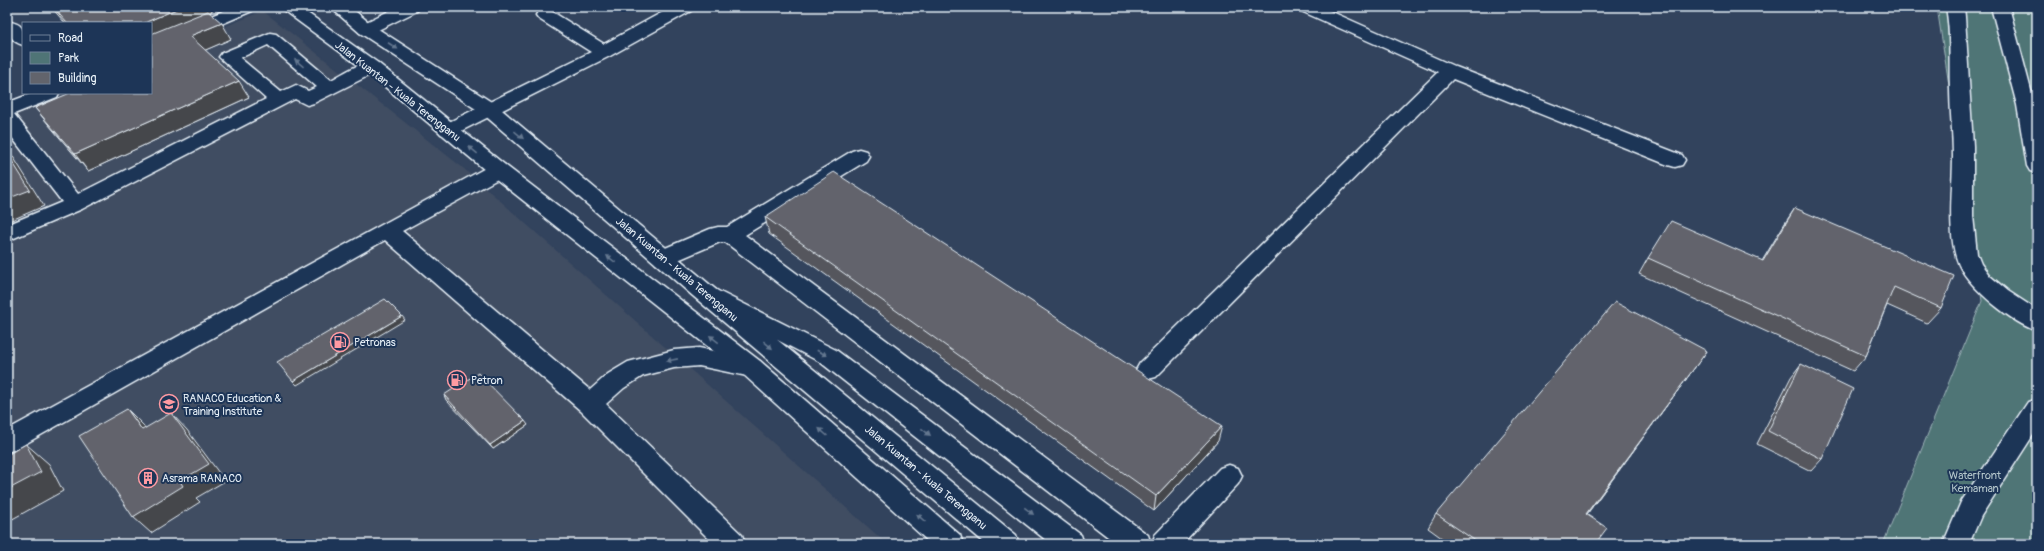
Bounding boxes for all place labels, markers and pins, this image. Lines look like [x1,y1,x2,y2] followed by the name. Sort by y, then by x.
[329,331,351,353] fuel station icon: Petronas
[354,336,396,349] place label: Petronas
[446,369,468,391] fuel station icon: Petron
[471,374,503,387] place label: Petron
[183,392,282,418] place label: RANACO Education & Training Institute
[158,393,180,415] school or university icon: RANACO Education & Training Institute
[137,467,159,489] building icon: Asrama RANACO
[162,472,242,485] place label: Asrama RANACO

